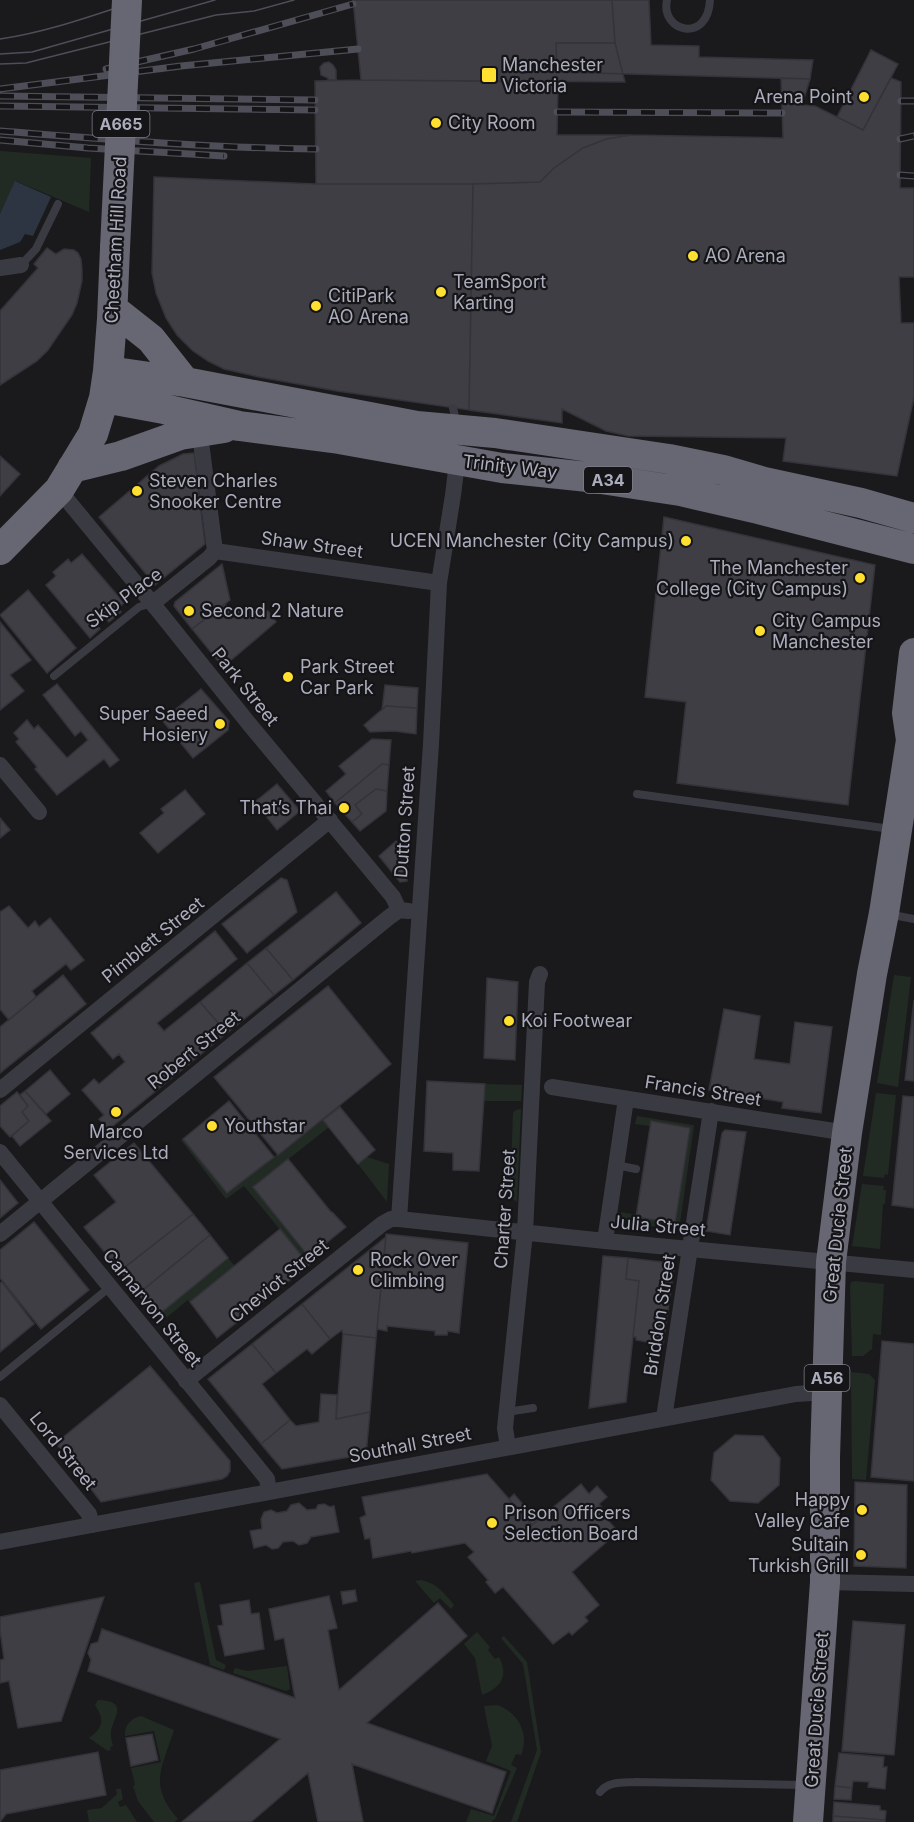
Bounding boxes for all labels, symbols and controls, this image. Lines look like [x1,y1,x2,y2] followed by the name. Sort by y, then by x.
[502,54,603,96] place label: Manchester Victoria
[480,66,498,84] marker: Manchester Victoria
[754,86,852,107] place label: Arena Point
[857,90,871,104] marker: Arena Point
[92,111,150,137] road number: A665
[448,112,536,133] place label: City Room
[429,116,443,130] marker: City Room
[101,156,130,324] street label: Cheetham Hill Road
[705,245,786,266] place label: AO Arena
[686,249,700,263] marker: AO Arena
[453,271,546,313] place label: TeamSport Karting
[328,285,409,327] place label: CitiPark AO Arena
[434,285,448,299] marker: TeamSport Karting
[309,299,323,313] marker: CitiPark AO Arena
[462,450,559,483] street label: Trinity Way
[584,467,632,493] road number: A34
[149,470,282,512] place label: Steven Charles Snooker Centre
[130,484,144,498] marker: Steven Charles Snooker Centre
[260,527,365,562] street label: Shaw Street
[390,530,674,551] place label: UCEN Manchester (City Campus)
[679,534,693,548] marker: UCEN Manchester (City Campus)
[656,557,848,599] place label: The Manchester College (City Campus)
[82,563,166,632] street label: Skip Place
[853,571,867,585] marker: The Manchester College (City Campus)
[201,600,344,621] place label: Second 2 Nature
[182,604,196,618] marker: Second 2 Nature
[772,610,881,652] place label: City Campus Manchester
[753,624,767,638] marker: City Campus Manchester
[208,643,283,730] street label: Park Street
[300,656,395,698] place label: Park Street Car Park
[281,670,295,684] marker: Park Street Car Park
[99,703,208,745] place label: Super Saeed Hosiery
[213,717,227,731] marker: Super Saeed Hosiery
[390,765,419,879] street label: Dutton Street
[239,797,332,818] place label: That’s Thai
[337,801,351,815] marker: That’s Thai
[98,892,208,987] street label: Pimblett Street
[143,1006,244,1093] street label: Robert Street
[521,1010,632,1031] place label: Koi Footwear
[502,1014,516,1028] marker: Koi Footwear
[643,1071,763,1110] street label: Francis Street
[109,1105,123,1119] marker: Marco Services Ltd
[224,1115,305,1136] place label: Youthstar
[205,1119,219,1133] marker: Youthstar
[63,1121,169,1163] place label: Marco Services Ltd
[819,1146,856,1304] street label: Great Ducie Street
[490,1148,519,1269] street label: Charter Street
[610,1211,707,1240] street label: Julia Street
[225,1234,332,1327] street label: Cheviot Street
[99,1245,206,1371] street label: Carnarvon Street
[370,1249,458,1291] place label: Rock Over Climbing
[640,1253,679,1377] street label: Briddon Street
[351,1263,365,1277] marker: Rock Over Climbing
[804,1365,850,1391] road number: A56
[26,1407,101,1494] street label: Lord Street
[347,1422,473,1467] street label: Southall Street
[754,1489,850,1531] place label: Happy Valley Cafe
[504,1502,638,1544] place label: Prison Officers Selection Board
[855,1503,869,1517] marker: Happy Valley Cafe
[485,1516,499,1530] marker: Prison Officers Selection Board
[748,1534,849,1576] place label: Sultain Turkish Grill
[854,1548,868,1562] marker: Sultain Turkish Grill
[801,1631,832,1789] street label: Great Ducie Street

